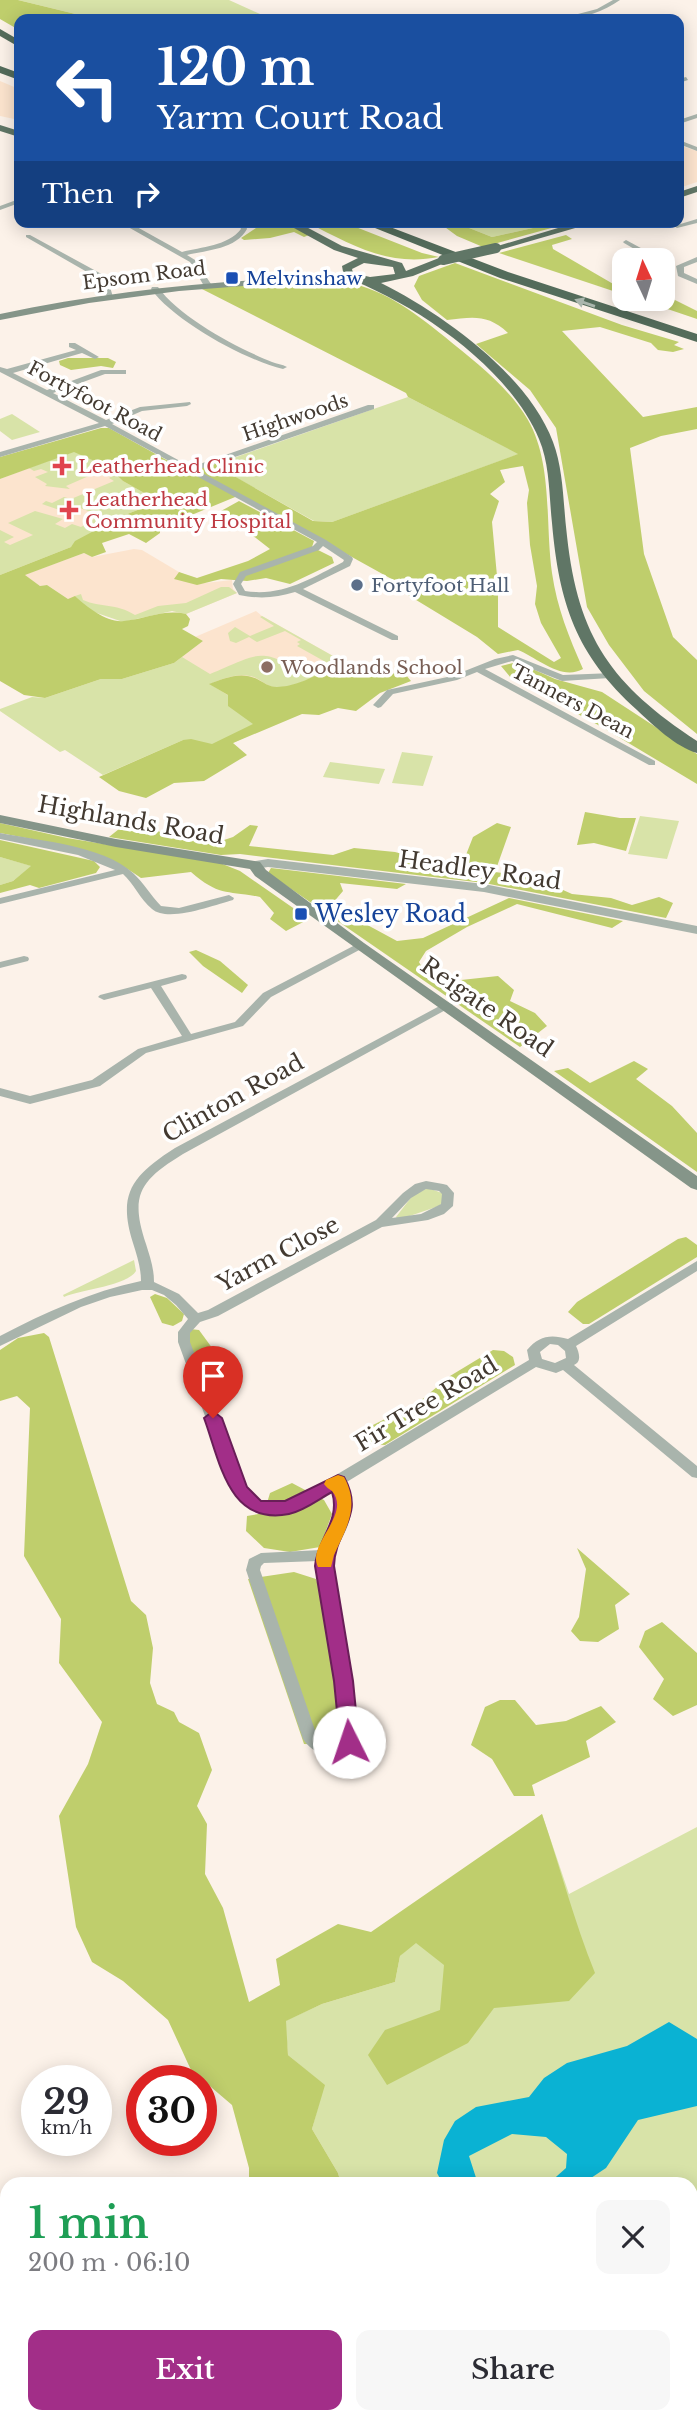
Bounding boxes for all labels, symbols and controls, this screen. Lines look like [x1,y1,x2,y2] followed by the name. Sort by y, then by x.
[157,37,315,98] text: 120 m
[42,42,133,133] icon: left
[157,98,444,138] text: Yarm Court Road
[128,175,166,213] icon: right
[42,178,114,210] text: Then
[612,248,676,312] north arrow
[612,248,675,311] map controls
[81,256,207,294] street label: Epsom Road
[246,267,362,290] place label: Melvinshaw
[224,270,240,286] marker: Melvinshaw
[574,297,595,308] one-way arrow
[24,356,166,447] street label: Fortyfoot Road
[239,389,351,446] street label: Highwoods
[78,455,264,478] place label: Leatherhead Clinic
[52,456,72,476] marker: Leatherhead Clinic
[85,488,291,533] place label: Leatherhead Community Hospital
[59,500,79,520] marker: Leatherhead Community Hospital
[371,574,509,597] place label: Fortyfoot Hall
[349,577,365,593] marker: Fortyfoot Hall
[280,656,463,679] place label: Woodlands School
[259,659,275,675] marker: Woodlands School
[508,660,638,743] street label: Tanners Dean
[36,790,226,850] street label: Highlands Road
[397,845,563,895] street label: Headley Road
[314,900,466,928] place label: Wesley Road
[293,906,309,922] marker: Wesley Road
[415,951,559,1063] street label: Reigate Road
[158,1048,308,1148] street label: Clinton Road
[211,1210,344,1298] street label: Yarm Close
[183,1346,243,1418] pin
[350,1350,502,1458] street label: Fir Tree Road
[194,1357,232,1395] icon: arrive
[312,1705,386,1779] position arrow
[126,2065,217,2156] speed limit sign: 30
[43,2080,90,2123] text: 29
[41,2117,92,2139] text: km/h
[28,2197,149,2249] text: 1 min
[596,2200,670,2274] button: close
[28,2249,191,2277] text: 200 m · 06:10
[28,2330,342,2410] button: Exit
[356,2330,670,2410] button: Share

